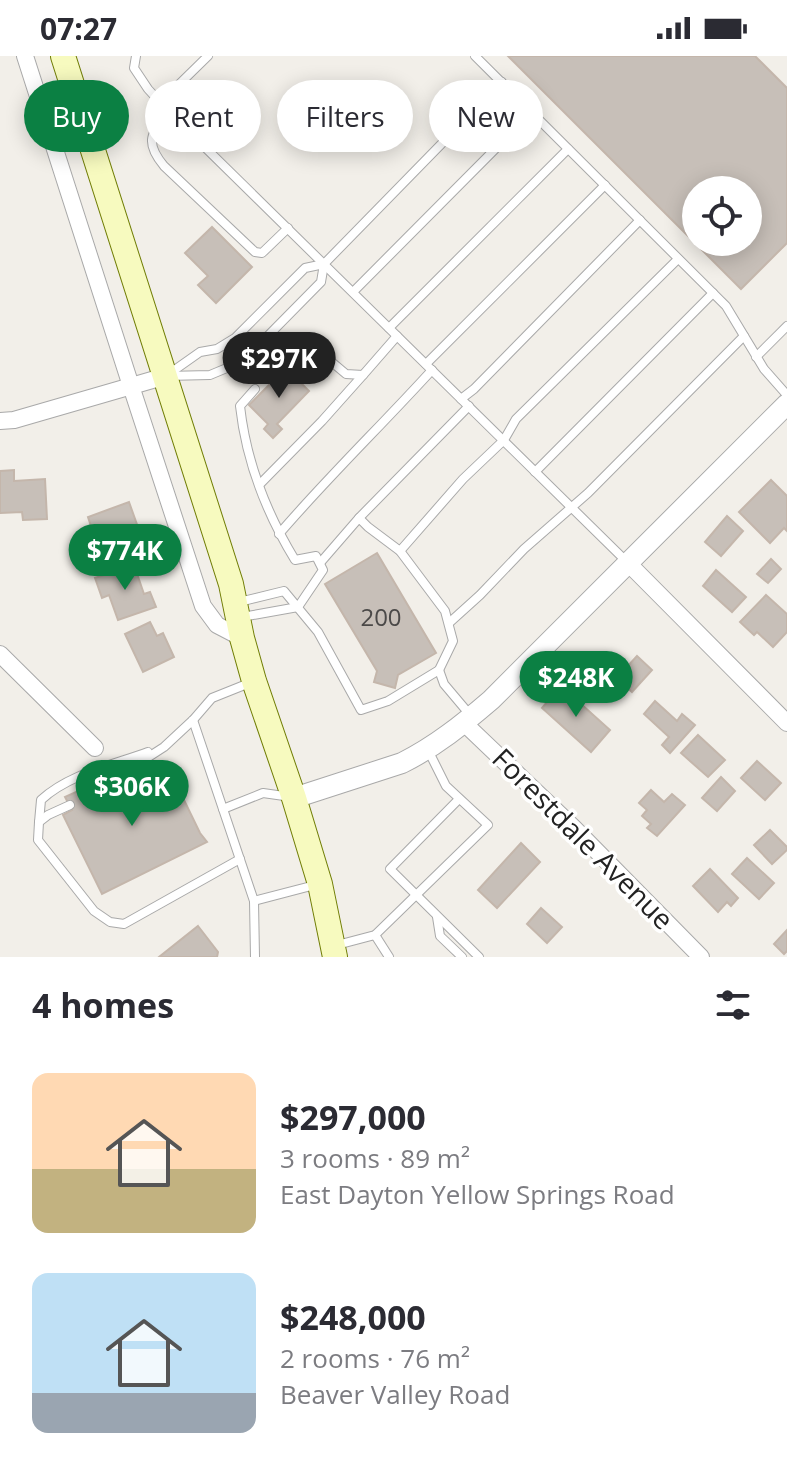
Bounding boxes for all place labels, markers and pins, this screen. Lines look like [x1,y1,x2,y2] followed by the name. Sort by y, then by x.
[223,332,335,400] pin: $297K
[69,524,181,592] pin: $774K
[520,651,632,719] pin: $248K
[76,760,188,828] pin: $306K

